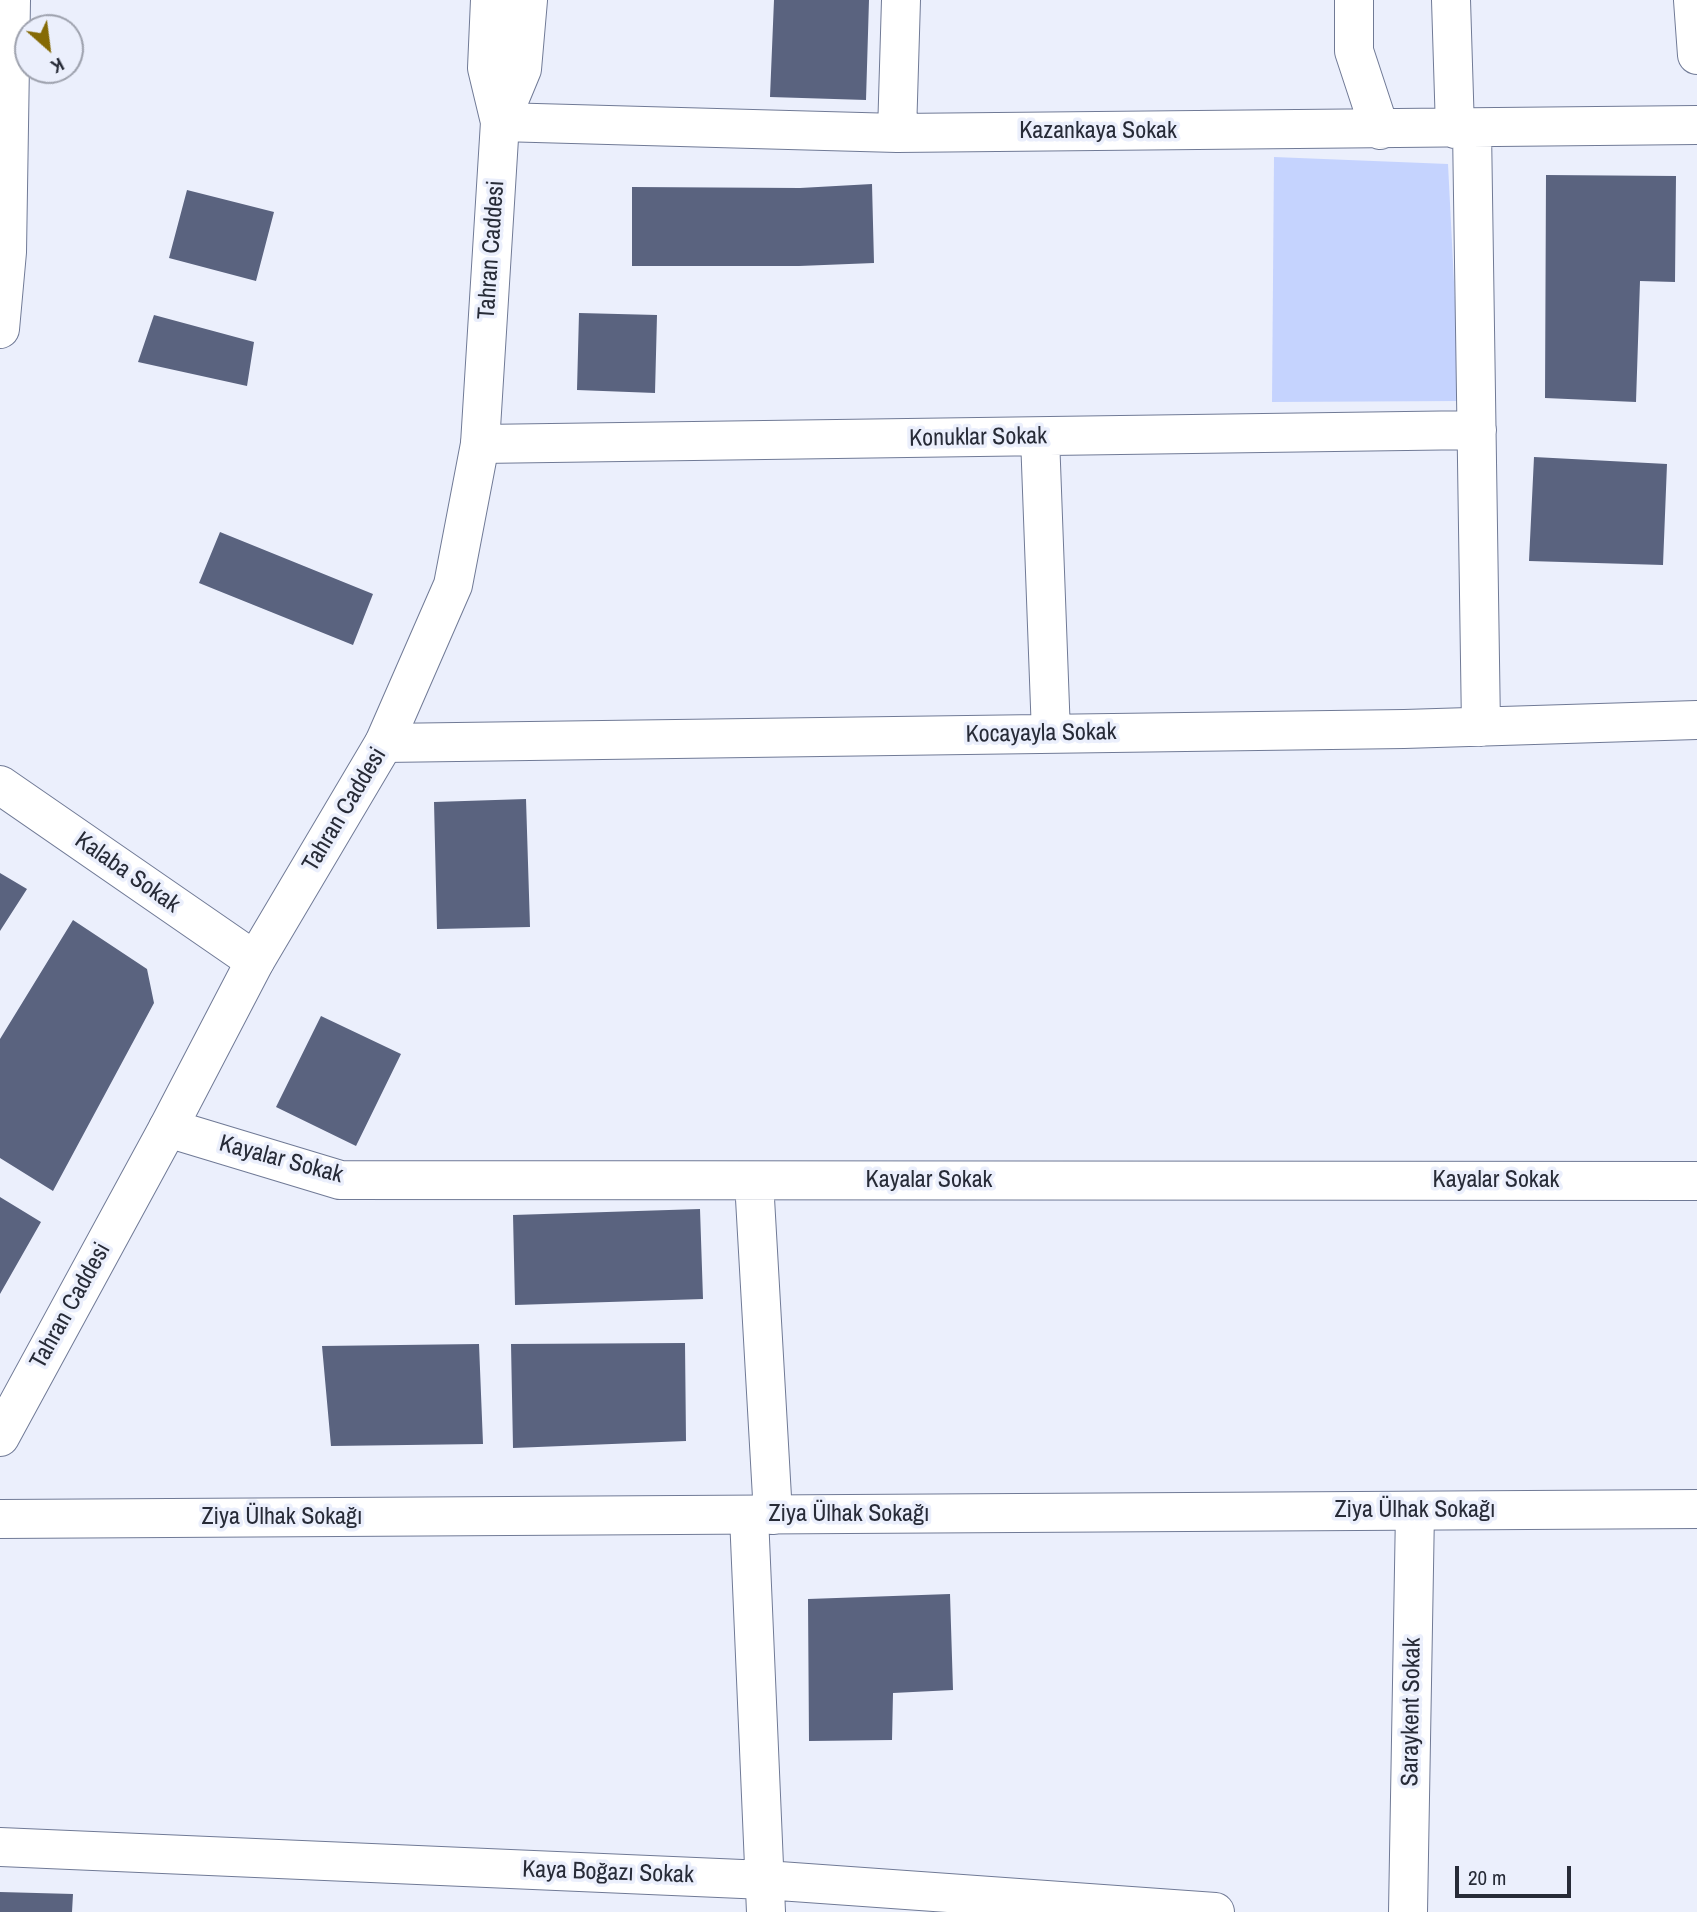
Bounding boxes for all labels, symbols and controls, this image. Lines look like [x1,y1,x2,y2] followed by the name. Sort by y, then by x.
[14,14,84,84] north arrow
[47,52,69,80] text: K
[1019,118,1177,146] street label: Kazankaya Sokak
[473,180,511,320] street label: Tahran Caddesi
[909,422,1047,454] street label: Konuklar Sokak
[965,718,1117,750] street label: Kocayayla Sokak
[297,743,393,877] street label: Tahran Caddesi
[69,826,185,920] street label: Kalaba Sokak
[216,1130,346,1190] street label: Kayalar Sokak
[866,1167,992,1195] street label: Kayalar Sokak
[1433,1167,1559,1195] street label: Kayalar Sokak
[25,1238,117,1374] street label: Tahran Caddesi
[1335,1497,1495,1525] street label: Ziya Ülhak Sokağı
[769,1501,929,1529] street label: Ziya Ülhak Sokağı
[202,1504,362,1532] street label: Ziya Ülhak Sokağı
[1396,1637,1428,1787] street label: Saraykent Sokak
[1459,1853,1574,1897] scale bar
[522,1856,694,1890] street label: Kaya Boğazı Sokak
[1468,1863,1506,1892] text: 20 m

